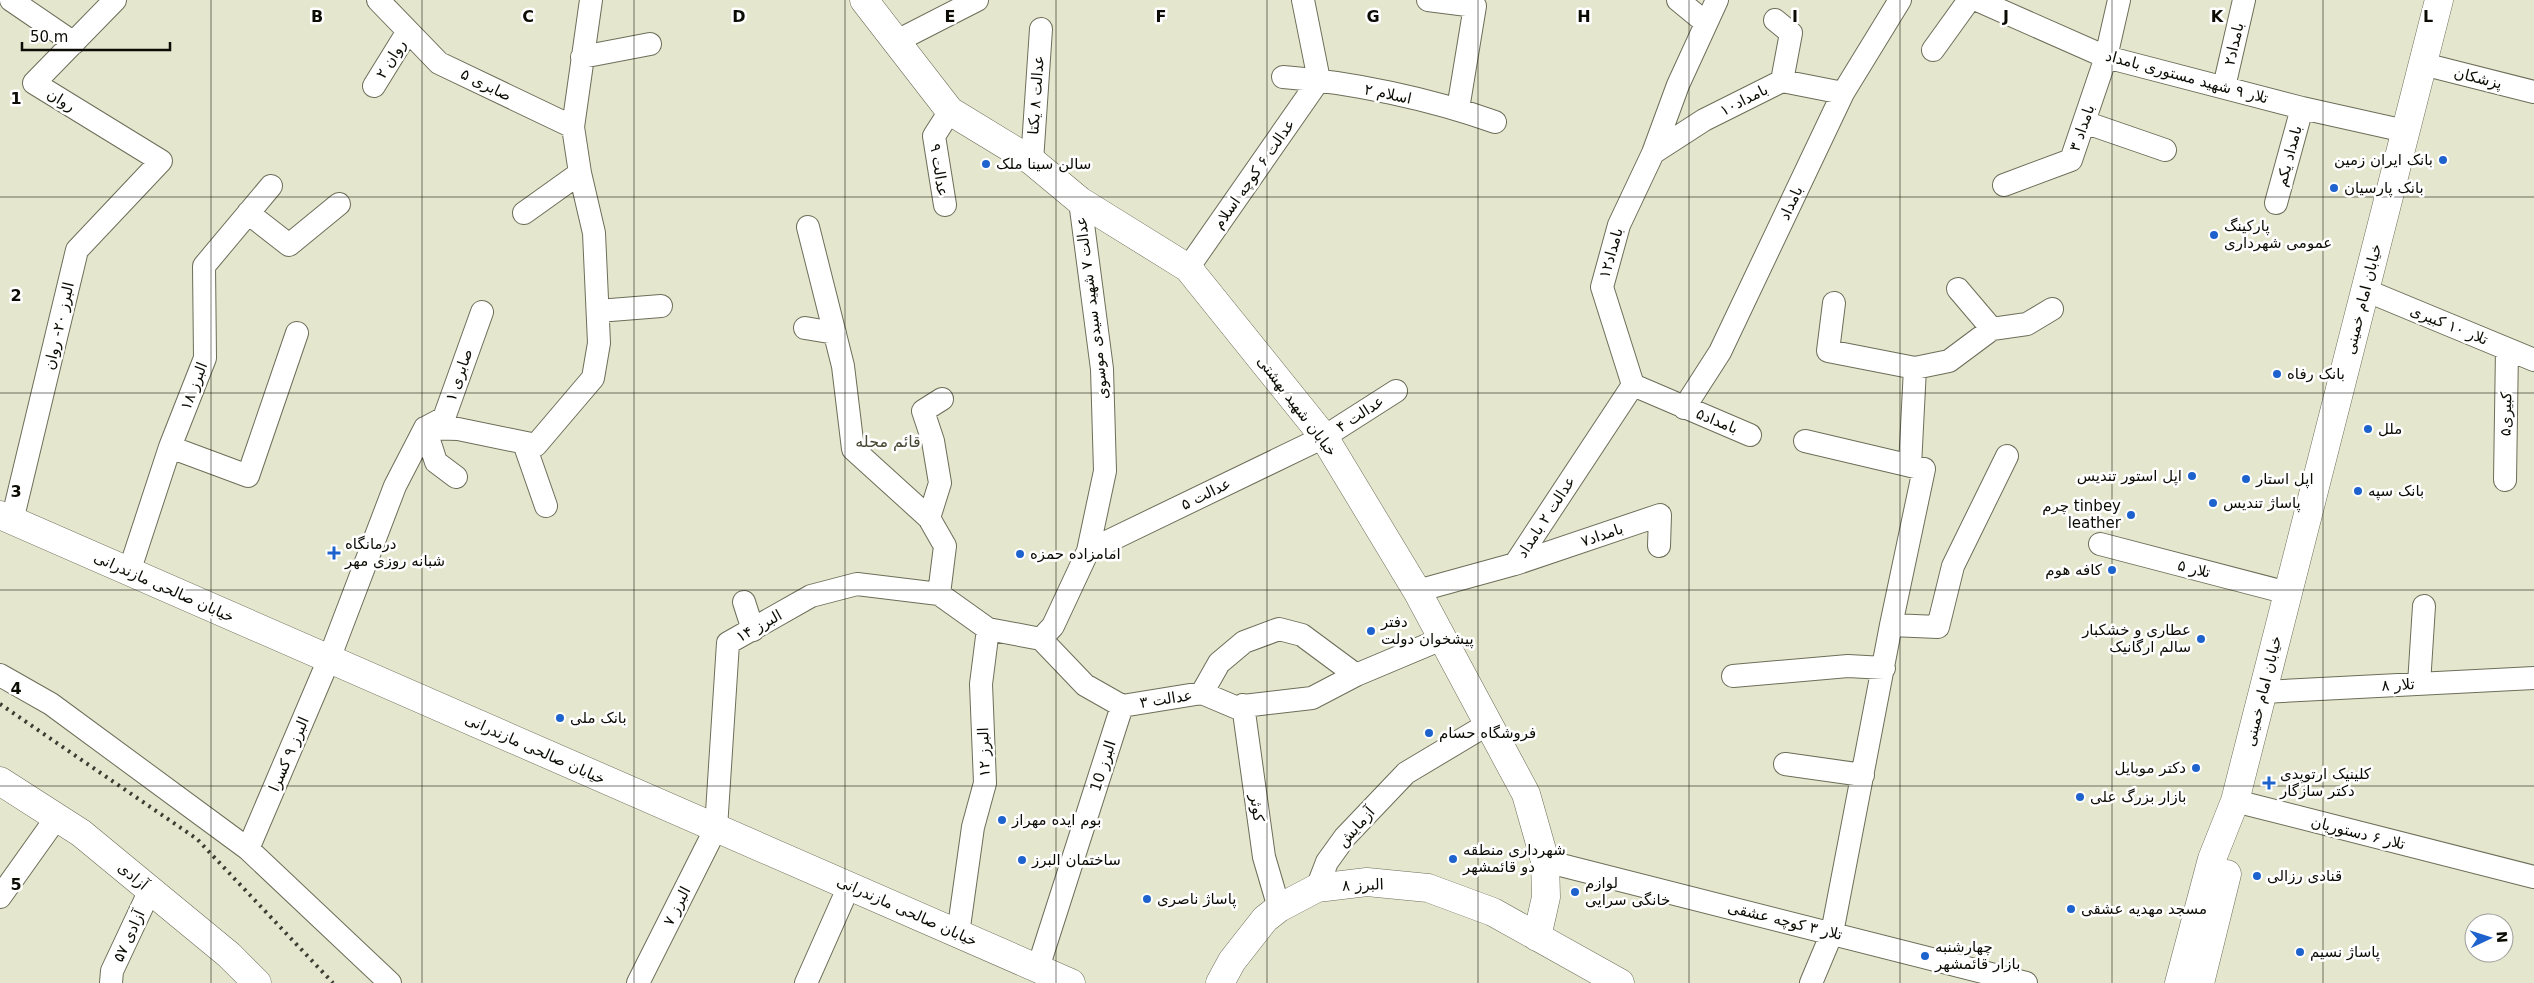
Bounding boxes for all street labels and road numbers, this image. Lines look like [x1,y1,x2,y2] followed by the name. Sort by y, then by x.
[2220,21,2248,67] street label: بامداد۲
[372,36,410,82] street label: روان ۲
[2104,47,2270,107] street label: تلار ۹ شهید مستوری بامداد
[1024,55,1048,135] street label: عدالت ۸ یکتا
[2452,63,2504,94] street label: پزشکان
[458,65,514,105] street label: صابری ۵
[1363,80,1413,108] street label: اسلام ۲
[1717,80,1771,120] street label: بامداد۱۰
[44,85,78,115] street label: روان
[2066,102,2098,154] street label: بامداد ۳
[1209,116,1299,232] street label: عدالت ۶ کوچه اسلام
[2272,123,2306,189] street label: بامداد یکم
[926,142,952,198] street label: عدالت ۹
[1775,183,1807,223] street label: بامداد
[1072,216,1112,400] street label: عدالت ۷ شهید سیدی موسوی
[1595,226,1627,280] street label: بامداد۱۲
[2341,242,2385,356] street label: خیابان امام خمینی
[40,280,78,372] street label: البرز ۲۰- روان
[2407,301,2491,349] street label: تلار ۱۰ کبیری
[442,346,476,404] street label: صابری ۱
[1253,352,1341,460] street label: خیابان شهید بهشتی
[177,360,211,412] street label: البرز ۱۸
[2497,391,2515,436] street label: کبیری۵
[1333,392,1387,436] street label: عدالت ۴
[1693,404,1741,438] street label: بامداد۵
[1513,473,1579,561] street label: عدالت ۲ بامداد
[1178,474,1234,514] street label: عدالت ۵
[1578,519,1626,551] street label: بامداد۷
[91,548,237,626] street label: خیابان صالحی مازندرانی
[2176,556,2212,582] street label: تلار ۵
[733,606,785,646] street label: البرز ۱۴
[2241,634,2285,748] street label: خیابان امام خمینی
[2381,675,2415,695] street label: تلار ۸
[1138,686,1194,712] street label: عدالت ۳
[462,710,608,788] street label: خیابان صالحی مازندرانی
[265,714,313,794] street label: البرز ۹ کسرا
[974,727,994,777] street label: البرز ۱۲
[1086,738,1120,794] street label: البرز 10
[1246,792,1268,824] street label: کوثر
[1333,803,1379,851] street label: آزمایش
[2309,813,2407,853] street label: تلار ۶ دستوریان
[114,858,152,894] street label: آزادی
[834,872,980,950] street label: خیابان صالحی مازندرانی
[1342,875,1384,895] street label: البرز ۸
[660,883,694,929] street label: البرز ۷
[1726,898,1844,944] street label: تلار ۳ کوچه عشقی
[109,907,149,965] street label: آزادی ۵۷

